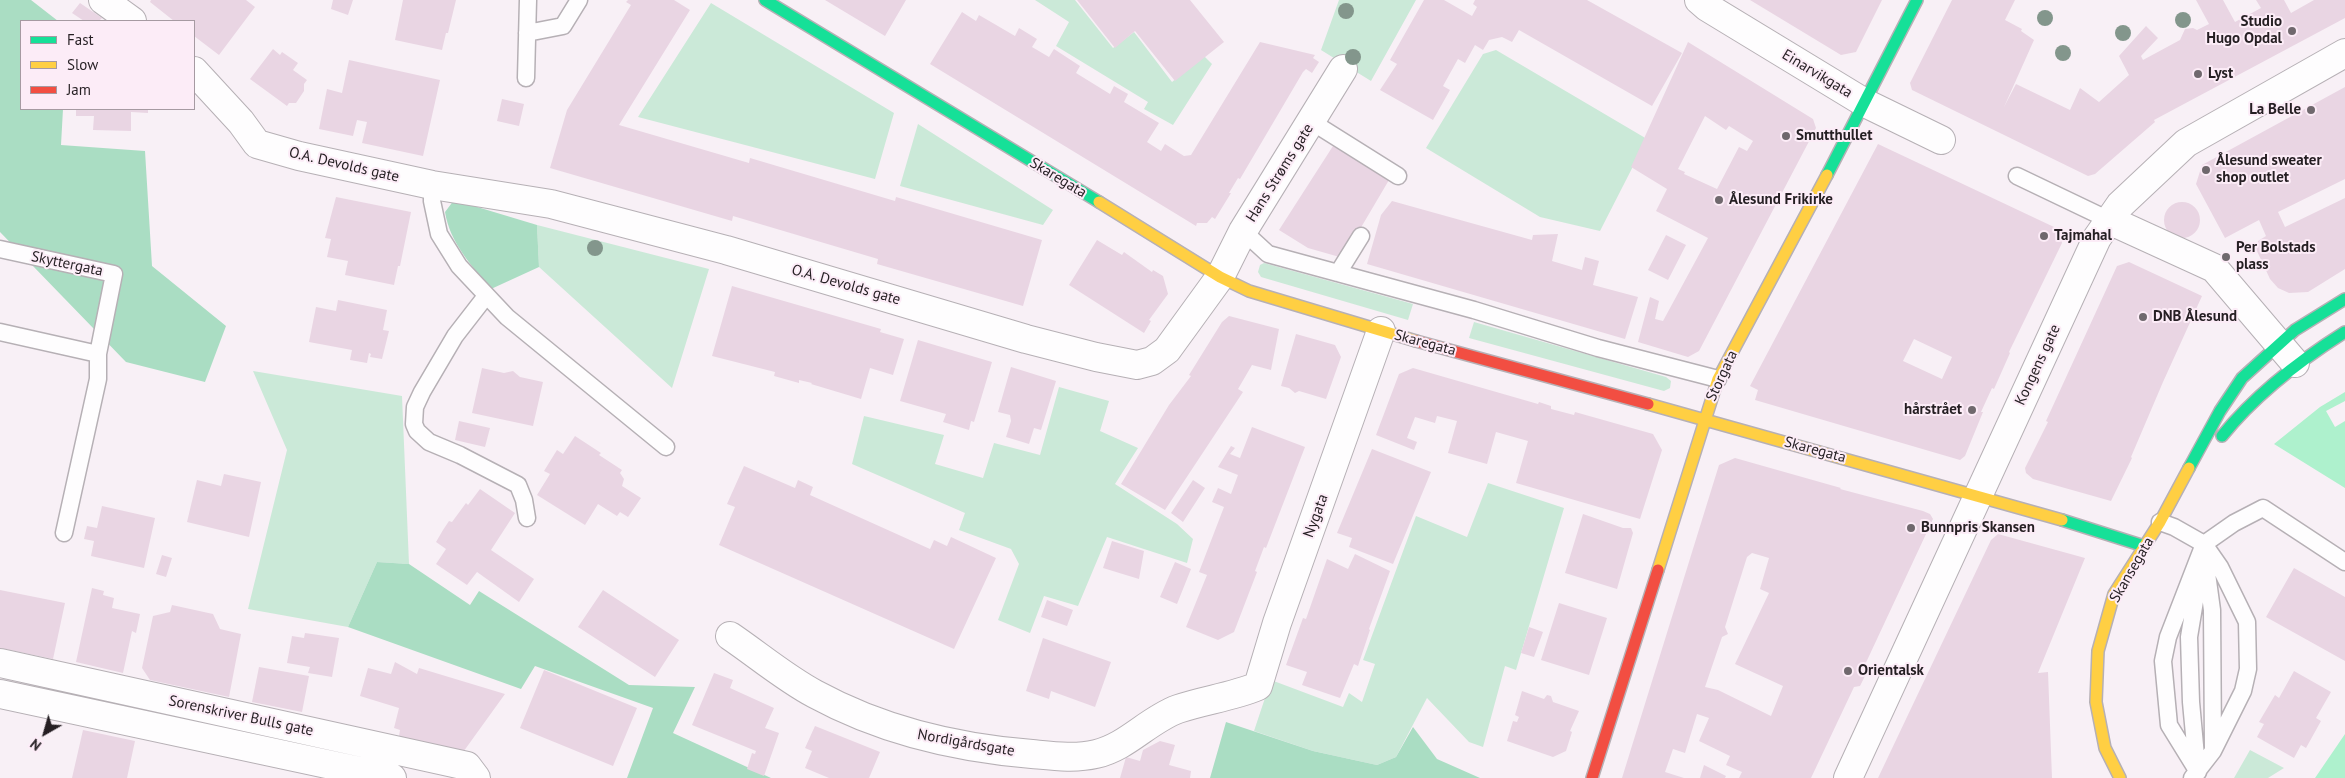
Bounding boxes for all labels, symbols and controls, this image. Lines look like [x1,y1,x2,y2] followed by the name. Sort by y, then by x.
[2206,13,2282,48] place label: Studio Hugo Opdal
[20,20,195,110] legend
[2286,25,2298,37] marker: Studio Hugo Opdal
[67,30,94,49] text: Fast
[1778,46,1856,102] street label: Einarvikgata
[67,55,98,74] text: Slow
[2208,65,2233,83] place label: Lyst
[2192,68,2204,80] marker: Lyst
[67,80,91,99] text: Jam
[2249,101,2301,119] place label: La Belle
[2305,104,2317,116] marker: La Belle
[1242,120,1318,226] street label: Hans Strøms gate
[1796,127,1872,145] place label: Smutthullet
[1780,130,1792,142] marker: Smutthullet
[287,144,401,186] street label: O.A. Devolds gate
[2216,152,2322,187] place label: Ålesund sweater shop outlet
[1026,154,1090,202] street label: Skaregata
[2200,164,2212,176] marker: Ålesund sweater shop outlet
[1729,191,1833,209] place label: Ålesund Frikirke
[1713,194,1725,206] marker: Ålesund Frikirke
[2054,227,2112,245] place label: Tajmahal
[2038,230,2050,242] marker: Tajmahal
[2236,239,2315,274] place label: Per Bolstads plass
[30,248,104,280] street label: Skyttergata
[2220,251,2232,263] marker: Per Bolstads plass
[789,261,903,309] street label: O.A. Devolds gate
[2153,308,2237,326] place label: DNB Ålesund
[2137,311,2149,323] marker: DNB Ålesund
[2011,322,2065,408] street label: Kongens gate
[1392,326,1458,360] street label: Skaregata
[1702,348,1742,404] street label: Storgata
[1904,401,1962,419] place label: hårstrået
[1966,404,1978,416] marker: hårstrået
[1782,433,1848,467] street label: Skaregata
[1300,492,1332,540] street label: Nygata
[1921,519,2035,537] place label: Bunnpris Skansen
[1905,522,1917,534] marker: Bunnpris Skansen
[2106,534,2158,606] street label: Skansegata
[1858,662,1924,680] place label: Orientalsk
[1842,665,1854,677] marker: Orientalsk
[167,692,315,740] street label: Sorenskriver Bulls gate
[20,708,70,758] north arrow
[916,726,1016,760] street label: Nordigårdsgate
[27,735,45,755] text: N

